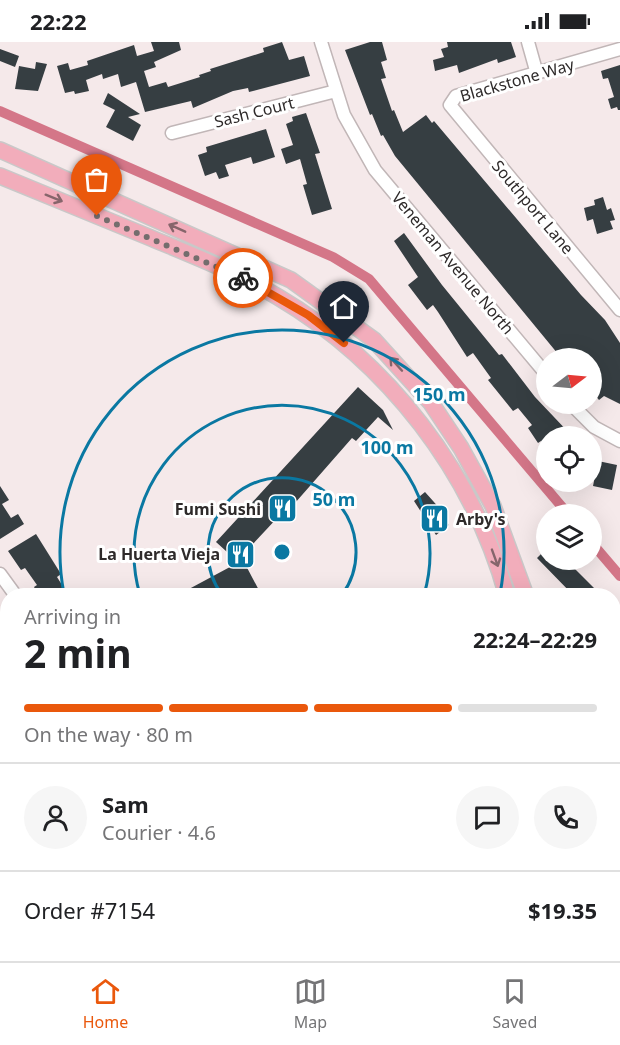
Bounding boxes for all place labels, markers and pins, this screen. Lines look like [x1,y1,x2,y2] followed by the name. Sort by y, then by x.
[71,154,122,216] pin
[318,281,369,343] pin
[266,493,298,525] restaurant icon: Fumi Sushi
[175,498,261,520] place label: Fumi Sushi
[419,503,451,535] restaurant icon: Arby's
[456,508,506,530] place label: Arby's
[225,538,257,570] restaurant icon: La Huerta Vieja
[272,542,292,562] centre of rings
[98,543,220,565] place label: La Huerta Vieja

